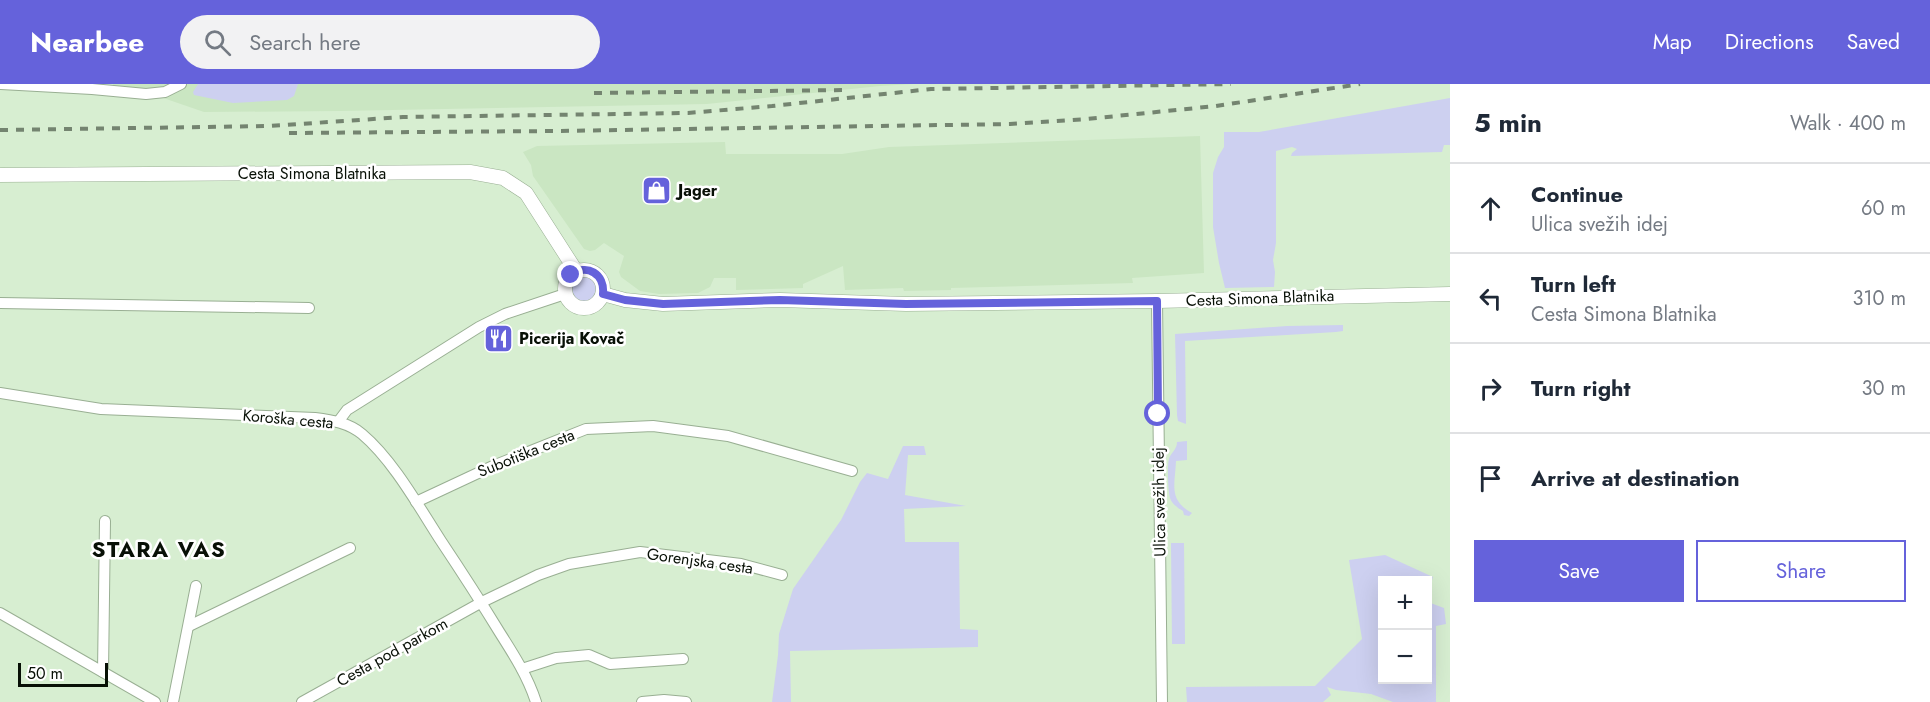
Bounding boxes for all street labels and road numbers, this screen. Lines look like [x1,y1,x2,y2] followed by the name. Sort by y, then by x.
[238,162,386,185] street label: Cesta Simona Blatnika
[1185,284,1335,312] street label: Cesta Simona Blatnika
[242,404,334,434] street label: Koroška cesta
[474,423,578,483] street label: Subotiška cesta
[1147,447,1171,557] street label: Ulica svežih idej
[645,542,755,580] street label: Gorenjska cesta
[332,612,452,692] street label: Cesta pod parkom

